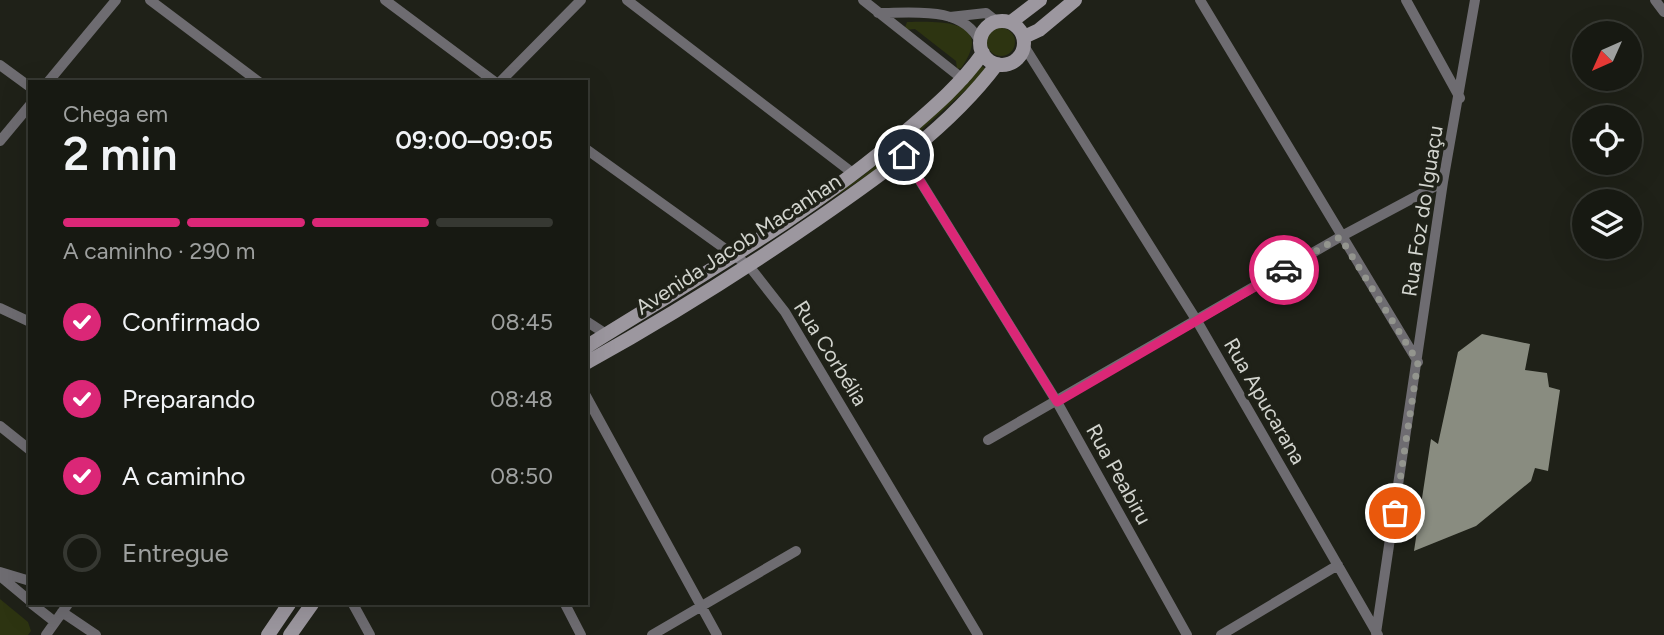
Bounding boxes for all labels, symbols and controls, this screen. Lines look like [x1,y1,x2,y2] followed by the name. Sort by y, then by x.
[1572,21,1642,91] north arrow
[1572,21,1642,259] map controls
[63,100,168,128] text: Chega em
[1572,105,1642,175] button: locate
[395,124,553,156] text: 09:00–09:05
[1396,124,1448,298] street label: Rua Foz do Iguaçu
[874,125,934,185] pin
[63,126,178,182] text: 2 min
[885,136,923,174] icon: home
[631,168,845,320] street label: Avenida Jacob Macanhan
[1572,189,1642,259] button: layers
[1249,235,1319,305] courier
[63,237,255,265] text: A caminho · 290 m
[1265,251,1303,289] icon: car
[789,296,873,410] street label: Rua Corbélia
[63,303,101,341] icon: check
[122,306,260,338] text: Confirmado
[491,308,553,336] text: 08:45
[1219,334,1311,468] street label: Rua Apucarana
[63,380,101,418] icon: check
[122,383,255,415] text: Preparando
[490,385,553,413] text: 08:48
[1081,419,1157,529] street label: Rua Peabiru
[63,457,101,495] icon: check
[122,460,246,492] text: A caminho
[490,462,553,490] text: 08:50
[1365,483,1425,543] pin
[1376,494,1414,532] icon: bag
[122,537,229,569] text: Entregue

